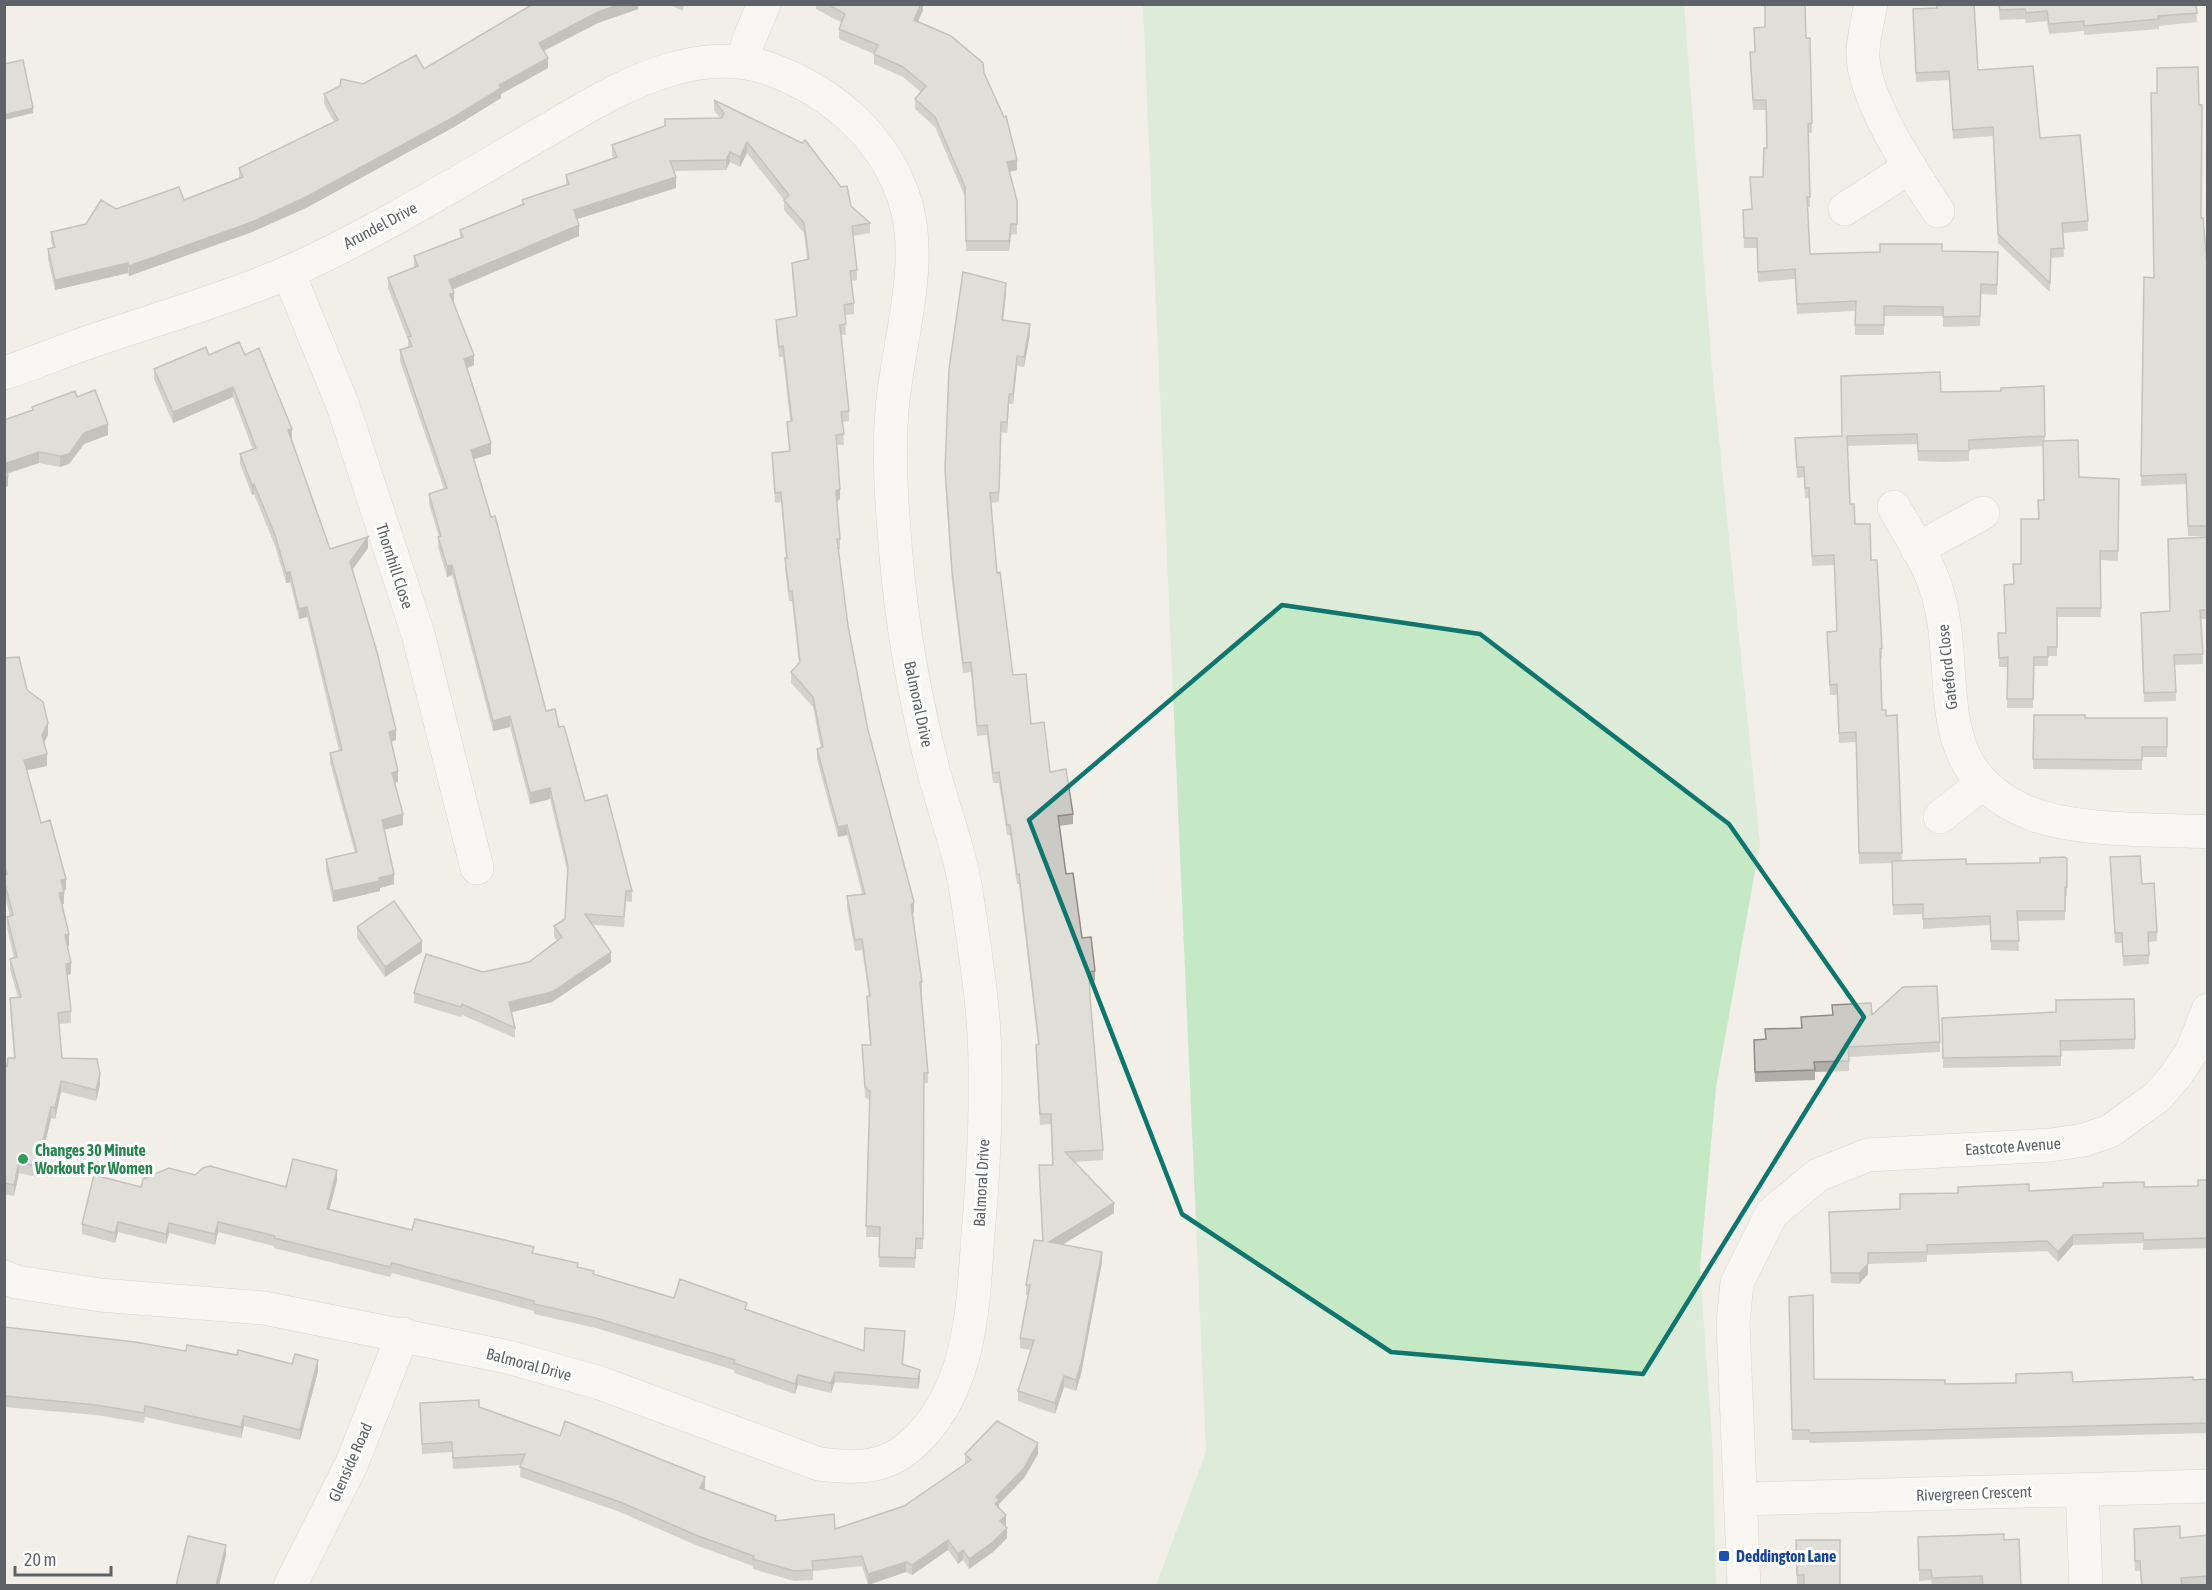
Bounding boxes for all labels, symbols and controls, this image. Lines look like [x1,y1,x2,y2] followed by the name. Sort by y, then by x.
[340,198,420,252] street label: Arundel Drive
[373,521,417,611] street label: Thornhill Close
[1934,623,1960,711] street label: Gateford Close
[901,659,937,749] street label: Balmoral Drive
[1964,1134,2062,1158] street label: Eastcote Avenue
[970,1139,992,1227] street label: Balmoral Drive
[34,1141,153,1177] place label: Changes 30 Minute Workout For Women
[16,1152,30,1166] marker: Changes 30 Minute Workout For Women
[484,1344,574,1384] street label: Balmoral Drive
[325,1420,375,1504] street label: Glenside Road
[1916,1482,2033,1505] street label: Rivergreen Crescent
[15,1539,111,1577] scale bar
[1736,1547,1836,1565] place label: Deddington Lane
[24,1549,56,1570] text: 20 m
[1717,1549,1731,1563] marker: Deddington Lane

